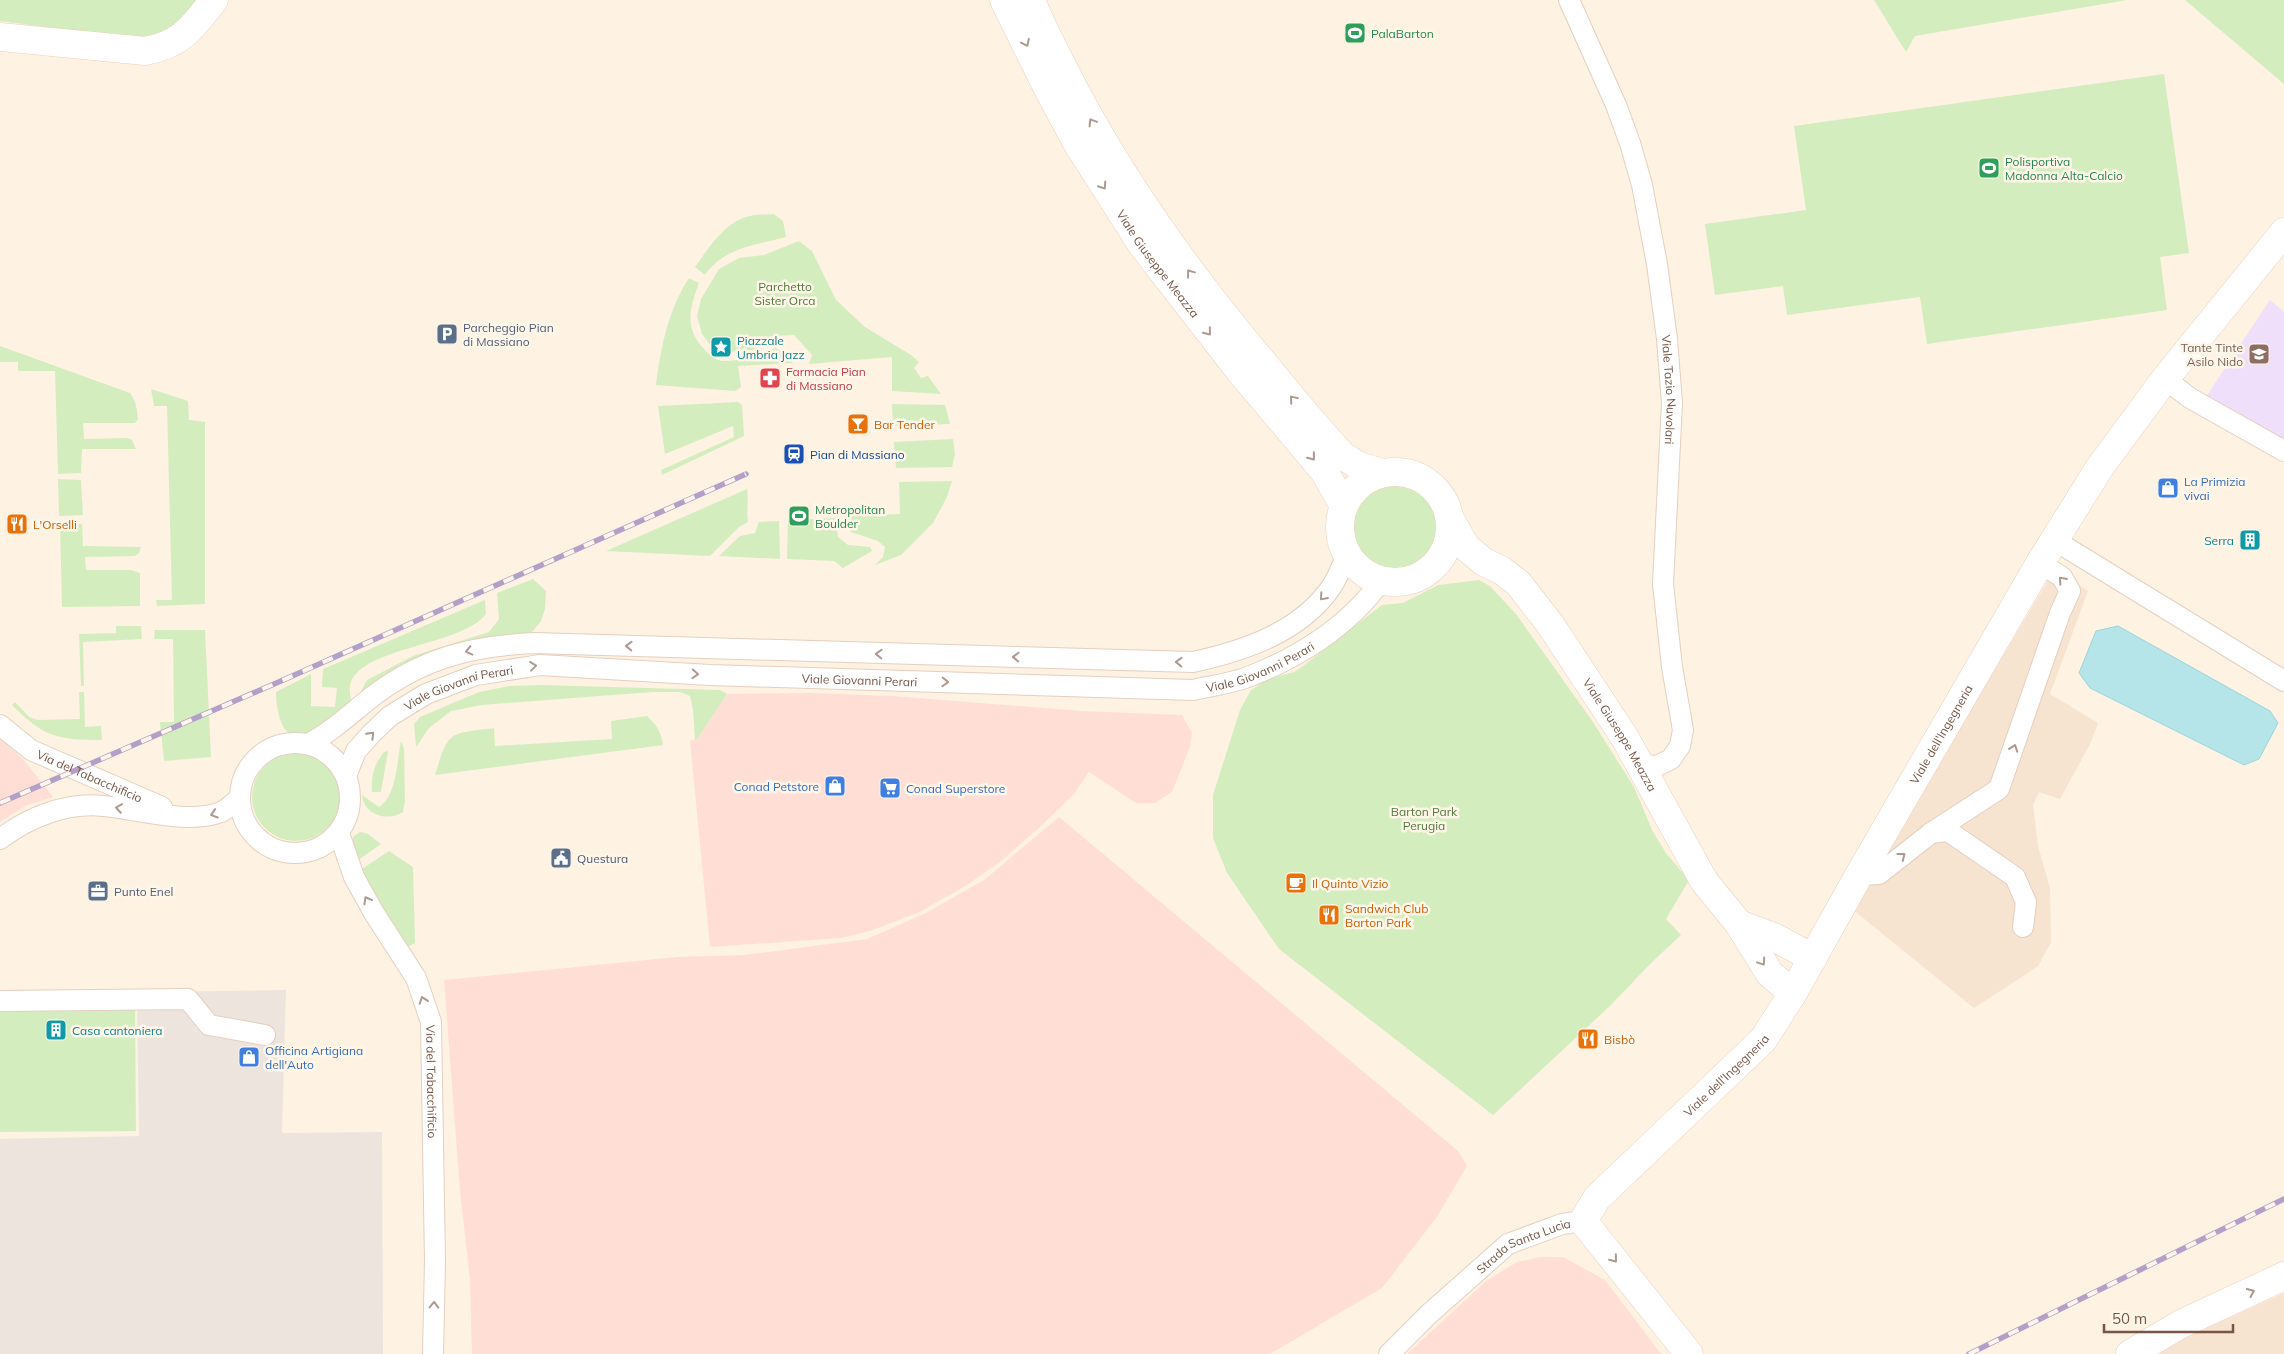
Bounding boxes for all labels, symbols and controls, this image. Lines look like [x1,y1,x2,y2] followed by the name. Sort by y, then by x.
[1343,21,1367,45] sports icon: PalaBarton
[1371,26,1434,41] place label: PalaBarton
[1020,38,1030,47] one-way arrow
[1088,118,1098,127] one-way arrow
[2005,154,2123,183] place label: Polisportiva Madonna Alta-Calcio
[1977,156,2001,180] sports icon: Polisportiva Madonna Alta-Calcio
[1097,181,1107,190] one-way arrow
[1114,207,1203,320] street label: Viale Giuseppe Meazza
[1187,269,1196,279] one-way arrow
[754,279,816,308] park label: Parchetto Sister Orca
[463,320,554,349] place label: Parcheggio Pian di Massiano
[435,322,459,346] parking icon: Parcheggio Pian di Massiano
[1203,326,1211,335] one-way arrow
[737,333,805,362] place label: Piazzale Umbria Jazz
[1659,334,1680,445] street label: Viale Tazio Nuvolari
[709,335,733,359] place icon: Piazzale Umbria Jazz
[2181,340,2243,369] place label: Tante Tinte Asilo Nido
[2247,342,2271,366] school or university icon: Tante Tinte Asilo Nido
[786,364,866,393] place label: Farmacia Pian di Massiano
[758,366,782,390] pharmacy icon: Farmacia Pian di Massiano
[1289,395,1298,404] one-way arrow
[846,412,870,436] bar icon: Bar Tender
[874,417,935,432] place label: Bar Tender
[782,442,806,466] station icon: Pian di Massiano
[810,447,905,462] place label: Pian di Massiano
[1307,451,1315,460] one-way arrow
[2184,474,2245,503] place label: La Primizia vivai
[2156,476,2180,500] shop icon: La Primizia vivai
[815,502,885,531] place label: Metropolitan Boulder
[787,504,811,528] sports icon: Metropolitan Boulder
[5,512,29,536] restaurant icon: L'Orselli
[33,517,77,532] place label: L'Orselli
[2238,528,2262,552] building icon: Serra
[2204,533,2234,548] place label: Serra
[2059,577,2068,586] one-way arrow
[1320,591,1329,600] one-way arrow
[1205,638,1317,695] street label: Viale Giovanni Perari
[625,640,633,651] one-way arrow
[464,645,473,656] one-way arrow
[875,649,882,659] one-way arrow
[1012,652,1020,663] one-way arrow
[1175,656,1183,667] one-way arrow
[529,661,537,672] one-way arrow
[401,662,514,713] street label: Viale Giovanni Perari
[691,668,699,679] one-way arrow
[801,670,918,689] street label: Viale Giovanni Perari
[1580,675,1660,794] street label: Viale Giuseppe Meazza
[941,677,949,688] one-way arrow
[1906,682,1975,786] street label: Viale dell'Ingegneria
[365,732,374,741] one-way arrow
[2008,744,2018,752] one-way arrow
[35,746,145,805] street label: Via del Tabacchificio
[823,774,847,798] shop icon: Conad Petstore
[878,776,902,800] supermarket icon: Conad Superstore
[734,779,819,794] place label: Conad Petstore
[906,781,1005,796] place label: Conad Superstore
[114,803,122,814] one-way arrow
[1391,804,1458,833] park label: Barton Park Perugia
[210,808,219,818] one-way arrow
[549,846,573,870] public building icon: Questura
[577,851,628,866] place label: Questura
[1896,853,1905,862] one-way arrow
[1284,871,1308,895] cafe icon: Il Quinto Vizio
[1312,876,1389,891] place label: Il Quinto Vizio
[86,879,110,903] office icon: Punto Enel
[114,884,173,899] place label: Punto Enel
[363,897,373,906] one-way arrow
[1345,901,1429,930] place label: Sandwich Club Barton Park
[1317,903,1341,927] restaurant icon: Sandwich Club Barton Park
[1755,957,1765,966] one-way arrow
[419,997,429,1005] one-way arrow
[44,1018,68,1042] building icon: Casa cantoniera
[72,1023,163,1038] place label: Casa cantoniera
[424,1025,440,1138] street label: Via del Tabacchificio
[1576,1027,1600,1051] restaurant icon: Bisbò
[1604,1032,1635,1047] place label: Bisbò
[1680,1032,1772,1119] street label: Viale dell'Ingegneria
[265,1043,363,1072] place label: Officina Artigiana dell'Auto
[237,1045,261,1069] shop icon: Officina Artigiana dell'Auto
[1473,1215,1571,1276] street label: Strada Santa Lucia
[1608,1253,1616,1262] one-way arrow
[2246,1288,2255,1298] one-way arrow
[429,1301,439,1309] one-way arrow
[2104,1302,2233,1334] scale bar
[2112,1309,2147,1328] text: 50 m

